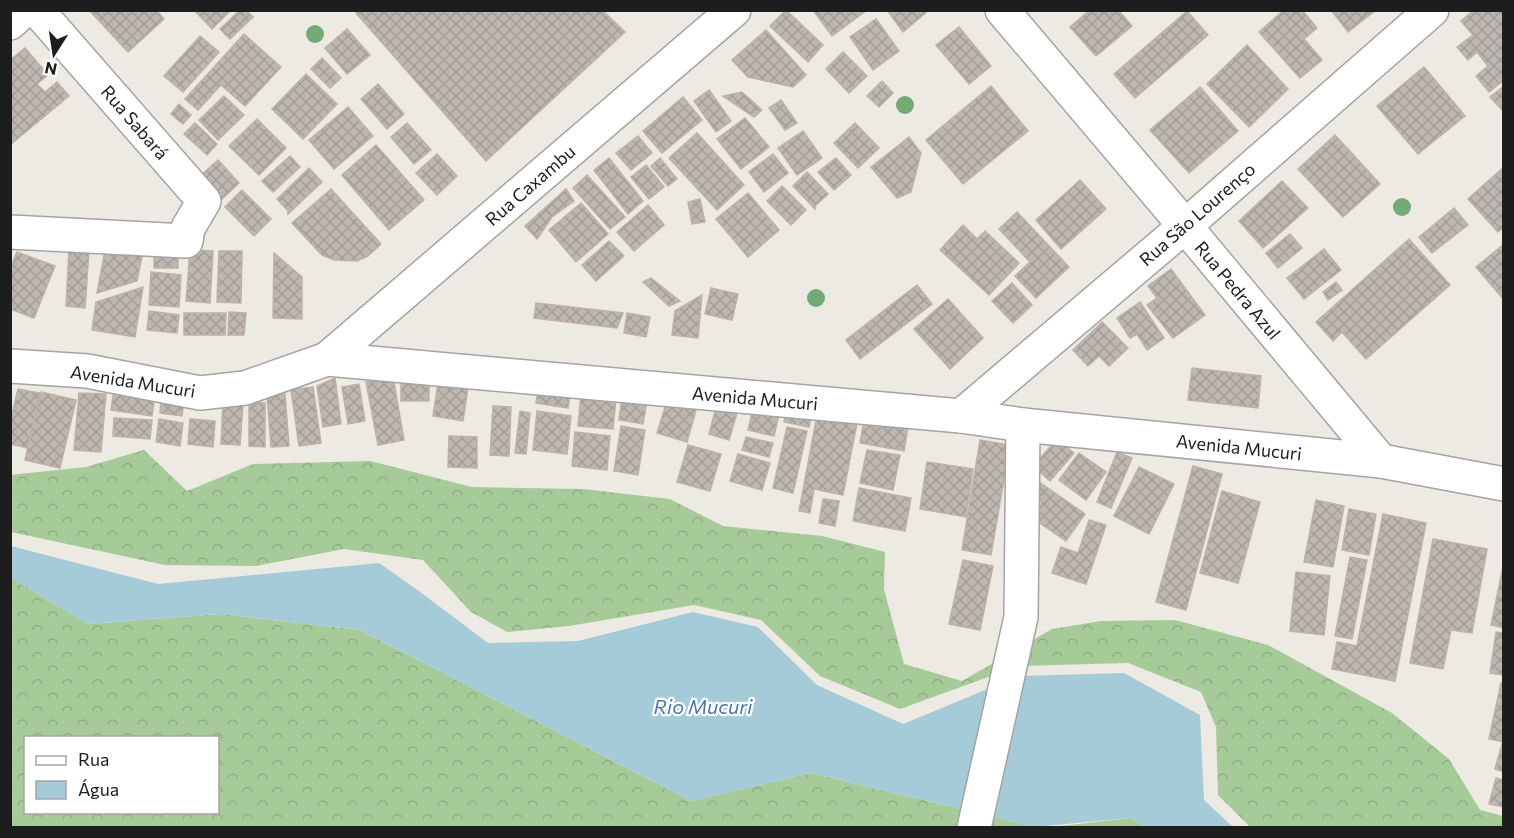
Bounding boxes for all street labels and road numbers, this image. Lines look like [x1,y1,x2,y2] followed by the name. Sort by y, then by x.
[97,80,173,164] street label: Rua Sabará
[481,140,579,230] street label: Rua Caxambu
[1135,158,1259,270] street label: Rua São Lourenço
[1190,236,1286,344] street label: Rua Pedra Azul
[69,360,197,402] street label: Avenida Mucuri
[691,382,819,414] street label: Avenida Mucuri
[1175,429,1303,465] street label: Avenida Mucuri

